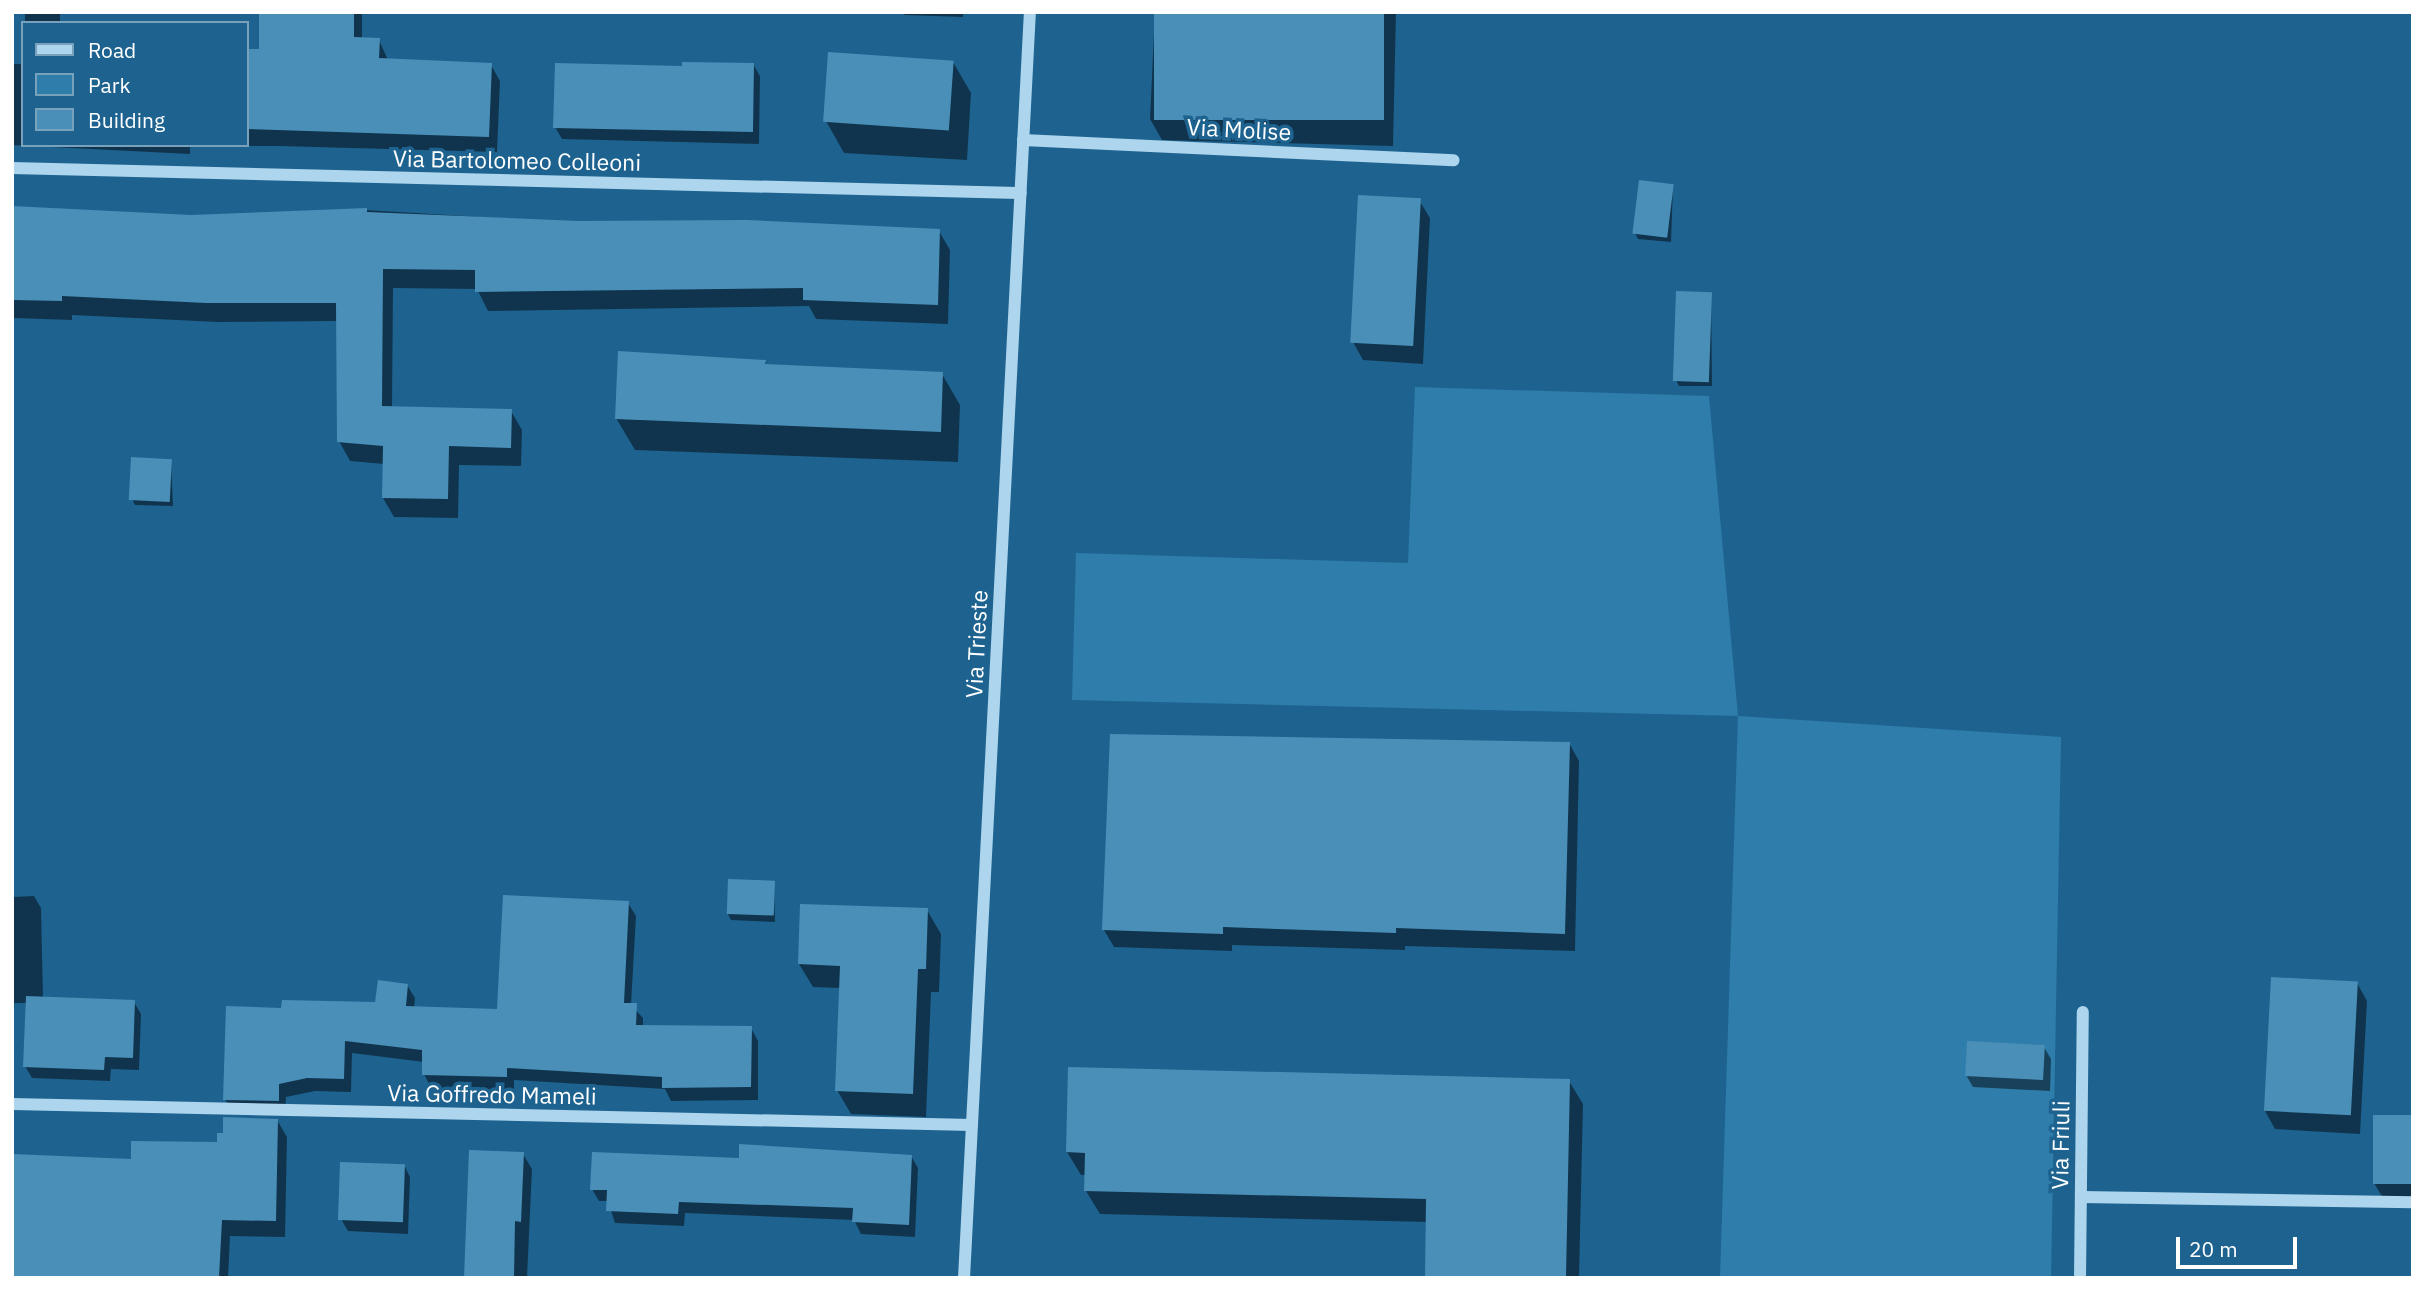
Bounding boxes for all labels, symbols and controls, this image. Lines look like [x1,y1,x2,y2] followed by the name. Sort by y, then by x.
[21,21,248,147] legend
[88,36,136,64] text: Road
[88,71,131,99] text: Park
[88,106,165,134] text: Building
[1186,112,1292,146] street label: Via Molise
[393,144,641,176] street label: Via Bartolomeo Colleoni
[959,589,993,699] street label: Via Trieste
[387,1078,597,1110] street label: Via Goffredo Mameli
[2045,1100,2075,1190] street label: Via Friuli
[2180,1224,2301,1268] scale bar
[2189,1235,2238,1263] text: 20 m

